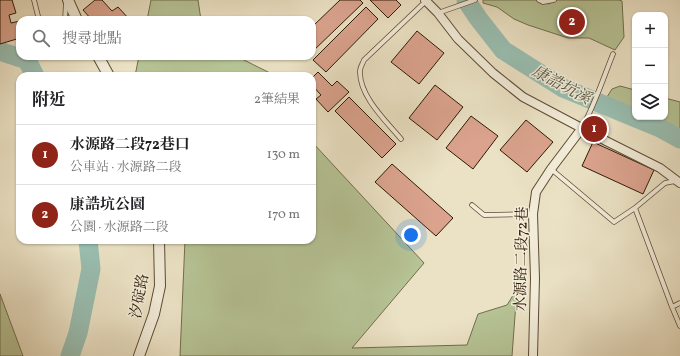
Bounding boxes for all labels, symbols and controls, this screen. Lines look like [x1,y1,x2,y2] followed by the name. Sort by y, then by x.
[559,7,585,37] pin: 2
[632,12,668,120] map controls
[632,12,668,48] button: +
[16,16,316,60] search box
[30,27,52,49] icon: search
[62,29,122,50] text: 搜尋地點
[632,48,668,84] button: −
[528,61,596,111] water label: 康誥坑溪
[632,84,668,120] button: layers
[32,89,66,112] text: 附近
[254,91,300,109] text: 2筆結果
[581,114,607,144] pin: 1
[70,135,190,156] text: 水源路二段72巷口
[42,146,48,164] text: 1
[267,146,300,164] text: 130 m
[70,159,182,177] text: 公車站 · 水源路二段
[70,195,145,216] text: 康誥坑公園
[42,206,48,224] text: 2
[267,206,300,224] text: 170 m
[511,206,534,312] street label: 水源路二段72巷
[70,219,169,237] text: 公園 · 水源路二段
[401,225,421,245] your location
[126,272,155,320] street label: 汐碇路

